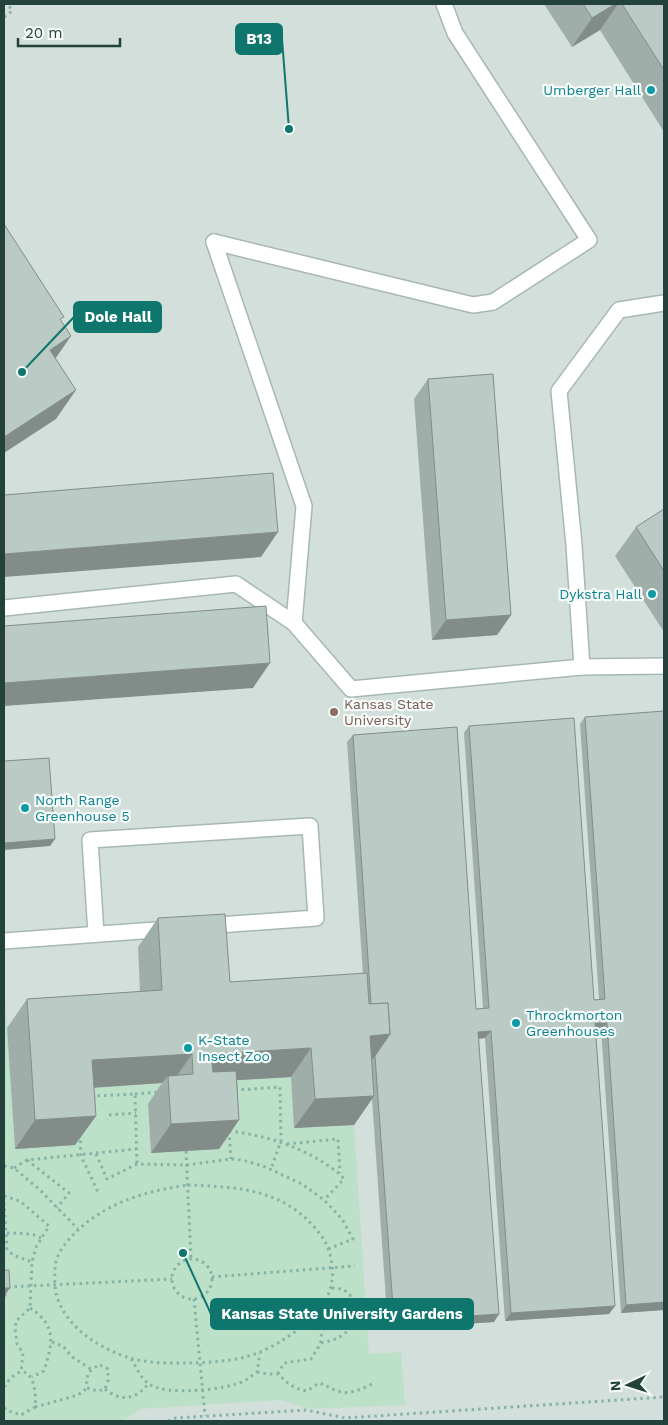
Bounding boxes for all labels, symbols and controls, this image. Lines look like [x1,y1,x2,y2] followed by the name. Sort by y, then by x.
[18,15,120,47] scale bar
[25,24,63,42] text: 20 m
[236,24,282,54] callout: B13
[246,30,272,48] text: B13
[543,82,642,98] place label: Umberger Hall
[645,84,657,96] marker: Umberger Hall
[74,302,161,332] callout: Dole Hall
[84,308,152,326] text: Dole Hall
[559,586,643,602] place label: Dykstra Hall
[646,588,658,600] marker: Dykstra Hall
[344,696,433,728] place label: Kansas State University
[328,706,340,718] marker: Kansas State University
[35,792,130,824] place label: North Range Greenhouse 5
[19,802,31,814] marker: North Range Greenhouse 5
[526,1007,622,1039] place label: Throckmorton Greenhouses
[510,1017,522,1029] marker: Throckmorton Greenhouses
[198,1032,270,1064] place label: K-State Insect Zoo
[182,1042,194,1054] marker: K-State Insect Zoo
[211,1299,473,1329] callout: Kansas State University Gardens
[221,1305,463,1323] text: Kansas State University Gardens
[603,1360,653,1410] north arrow
[607,1380,623,1392] text: N

